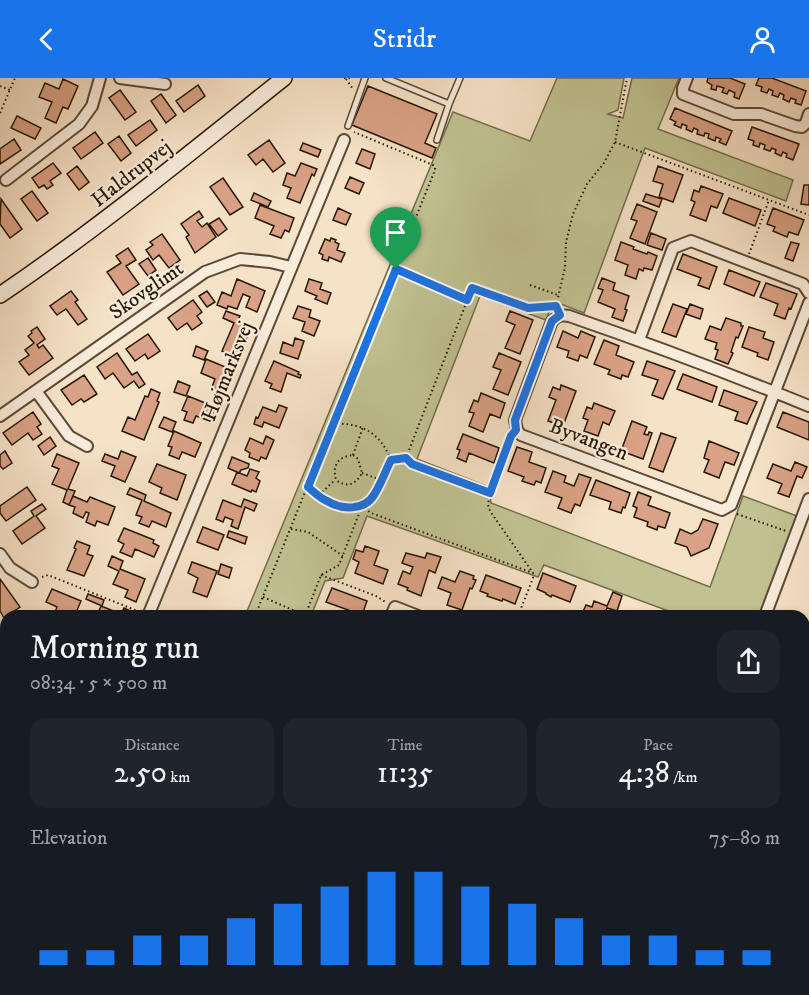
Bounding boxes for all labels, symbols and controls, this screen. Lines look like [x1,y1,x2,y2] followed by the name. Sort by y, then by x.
[373,22,436,56] text: Stridr
[30,23,63,56] icon: back
[746,23,779,56] icon: person
[86,134,177,213] street label: Haldrupvej
[370,207,421,269] pin
[379,216,412,249] icon: arrive
[104,256,189,326] street label: Skovglimt
[196,318,260,425] street label: Højmarksvej
[546,413,632,467] street label: Byvangen
[30,628,199,669] text: Morning run
[717,630,780,693] button: share
[30,671,167,696] text: 08:34 · 5 × 500 m
[124,735,180,755] text: Distance
[388,735,422,755] text: Time
[643,735,673,755] text: Pace
[114,755,167,792] text: 2.50
[377,755,433,792] text: 11:35
[618,755,670,792] text: 4:38
[167,767,190,787] text: km
[670,767,698,787] text: /km
[30,826,107,851] text: Elevation
[709,826,780,851] text: 75–80 m

